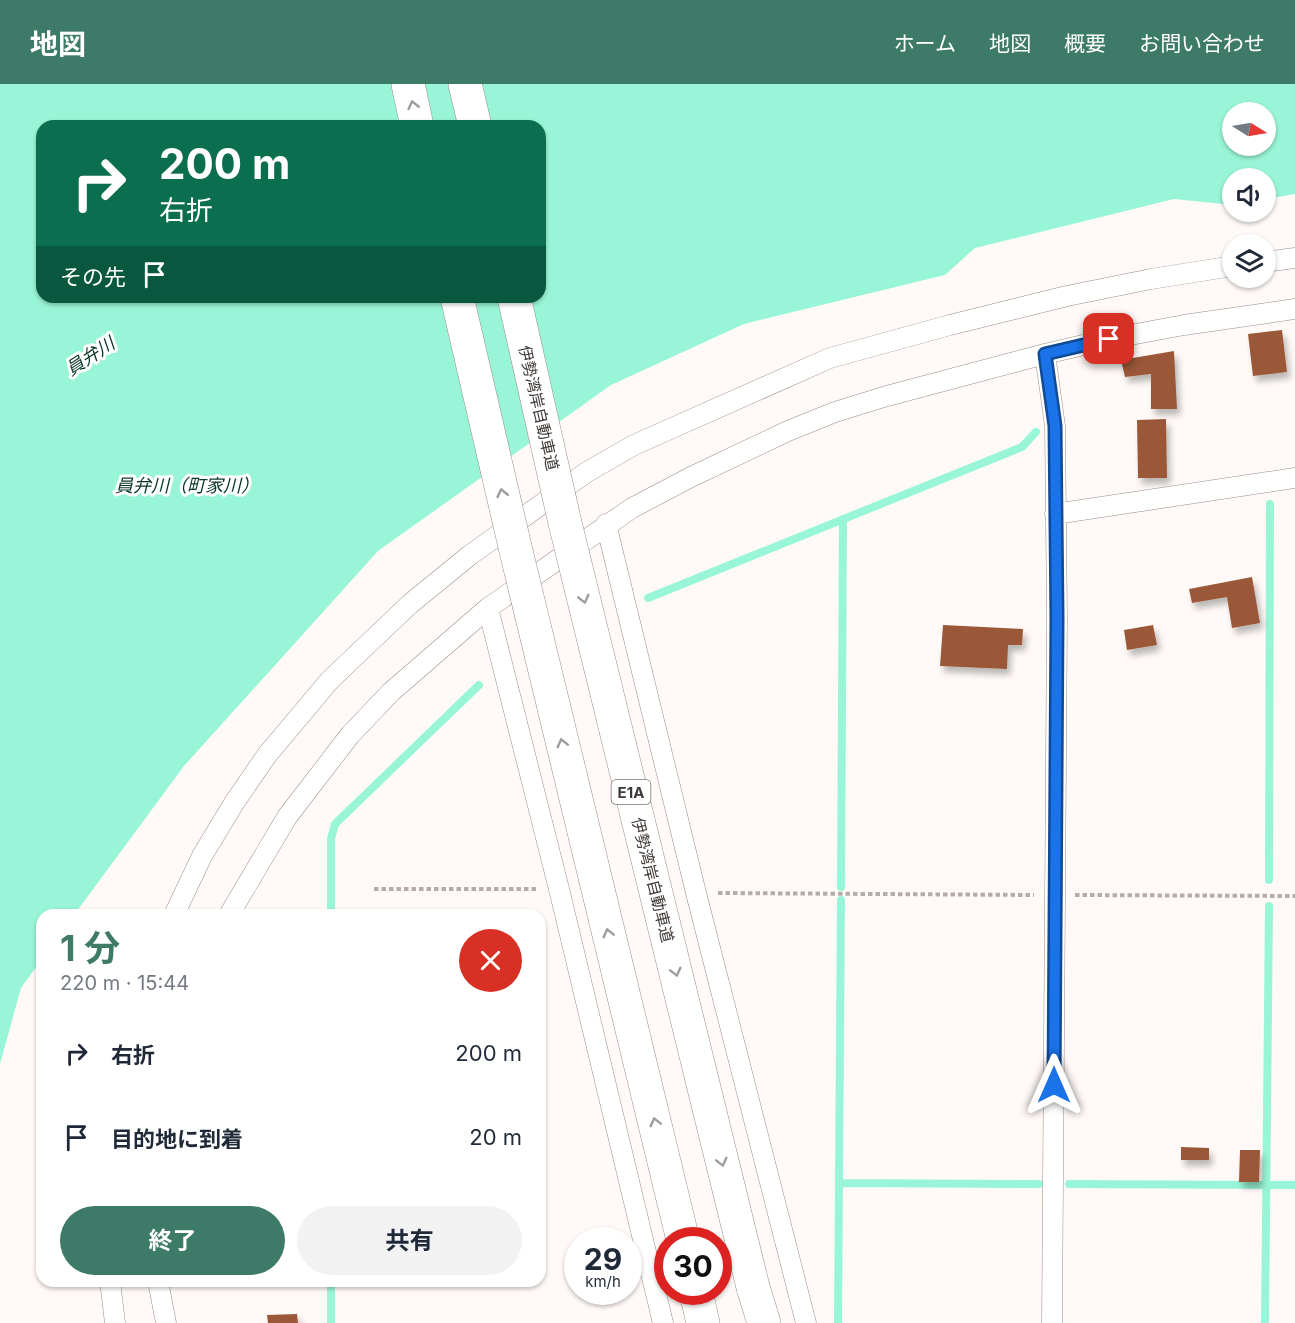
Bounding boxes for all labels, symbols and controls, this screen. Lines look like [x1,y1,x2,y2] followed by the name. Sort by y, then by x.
[30,27,86,61] text: 地図
[894,31,956,56] text: ホーム
[989,31,1031,56] text: 地図
[1064,31,1106,56] text: 概要
[1139,31,1265,56] text: お問い合わせ
[407,100,420,110] one-way arrow
[1222,102,1276,156] north arrow
[1222,102,1276,288] map controls
[159,138,290,189] text: 200 m
[60,144,138,222] icon: right
[1222,168,1276,222] button: sound
[159,194,213,227] text: 右折
[1222,234,1276,288] button: layers
[138,258,171,291] icon: arrive
[60,264,126,290] text: その先
[1083,313,1134,364] pin
[1092,322,1125,355] icon: arrive
[62,331,120,380] water label: 員弁川
[515,343,563,473] street label: 伊勢湾岸自動車道
[115,475,259,496] water label: 員弁川（町家川）
[497,488,510,498] one-way arrow
[576,594,589,604] one-way arrow
[557,739,570,749] one-way arrow
[612,780,650,804] road number: E1A
[628,815,678,945] street label: 伊勢湾岸自動車道
[60,926,120,970] text: 1 分
[603,928,616,938] one-way arrow
[459,929,522,992] button: close
[668,967,681,977] one-way arrow
[60,971,189,995] text: 220 m · 15:44
[60,1037,93,1070] icon: right
[455,1040,522,1066] text: 200 m
[111,1042,155,1068] text: 右折
[1022,1053,1086,1117] position arrow
[649,1118,662,1128] one-way arrow
[60,1121,93,1154] icon: arrive
[469,1124,522,1150] text: 20 m
[111,1126,243,1152] text: 目的地に到着
[715,1157,728,1167] one-way arrow
[60,1206,285,1275] button: 終了
[297,1206,522,1275] button: 共有
[654,1227,732,1305] speed limit sign: 30
[584,1241,622,1277] text: 29
[585,1272,621,1291] text: km/h

